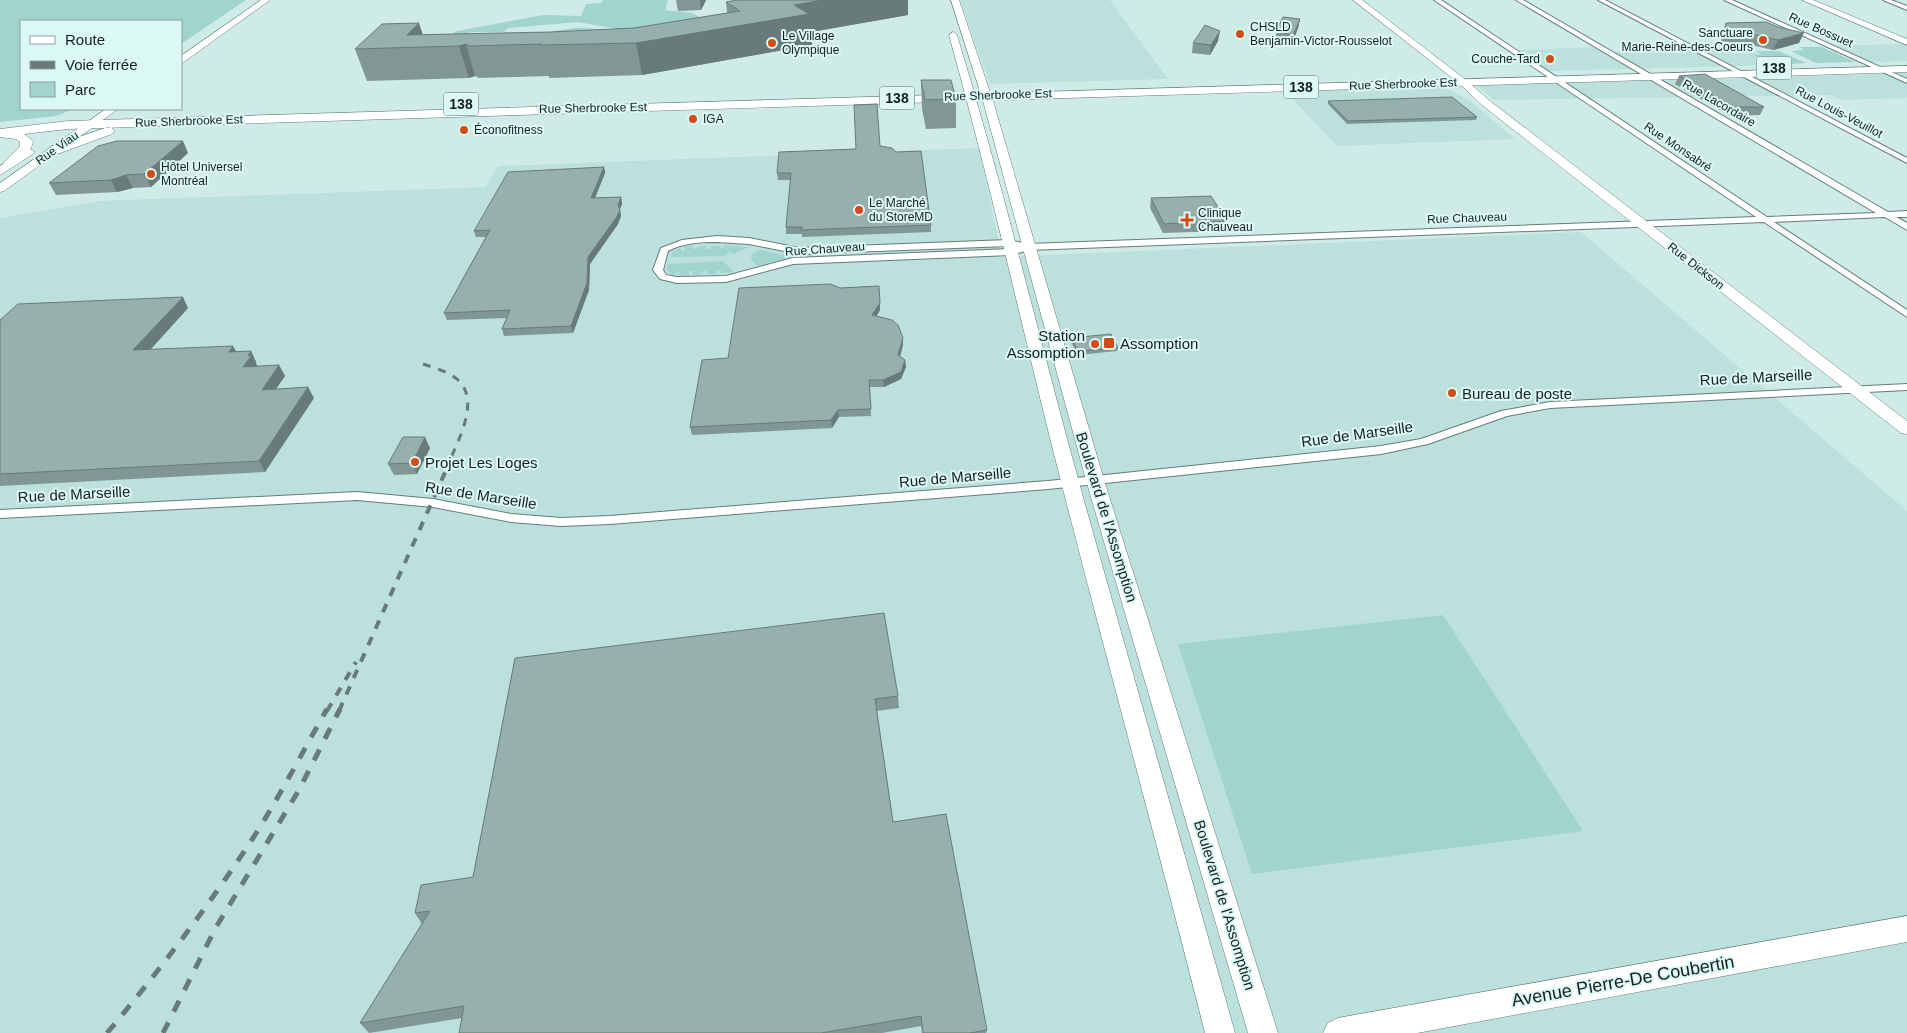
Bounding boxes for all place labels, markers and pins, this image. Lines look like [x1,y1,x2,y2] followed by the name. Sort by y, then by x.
[1250,20,1393,48] place label: CHSLD Benjamin-Victor-Rousselot
[1622,26,1753,54] place label: Sanctuare Marie-Reine-des-Coeurs
[1234,28,1246,40] marker: CHSLD Benjamin-Victor-Rousselot
[782,29,840,57] place label: Le Village Olympique
[1757,34,1769,46] marker: Sanctuare Marie-Reine-des-Coeurs
[766,37,778,49] marker: Le Village Olympique
[1471,52,1540,66] place label: Couche-Tard
[1544,53,1556,65] marker: Couche-Tard
[703,112,724,126] place label: IGA
[687,113,699,125] marker: IGA
[474,122,543,137] place label: Éconofitness
[458,124,470,136] marker: Éconofitness
[161,160,242,188] place label: Hôtel Universel Montréal
[145,168,157,180] marker: Hôtel Universel Montréal
[869,196,933,224] place label: Le Marché du StoreMD
[853,204,865,216] marker: Le Marché du StoreMD
[1198,206,1253,234] place label: Clinique Chauveau
[1180,213,1194,227] marker: Clinique Chauveau
[1007,327,1085,361] place label: Station Assomption
[1120,335,1198,352] place label: Assomption
[1102,336,1116,350] marker: Assomption
[1089,338,1101,350] marker: Station Assomption
[1462,385,1572,402] place label: Bureau de poste
[1446,387,1458,399] marker: Bureau de poste
[425,454,538,471] place label: Projet Les Loges
[409,456,421,468] marker: Projet Les Loges

